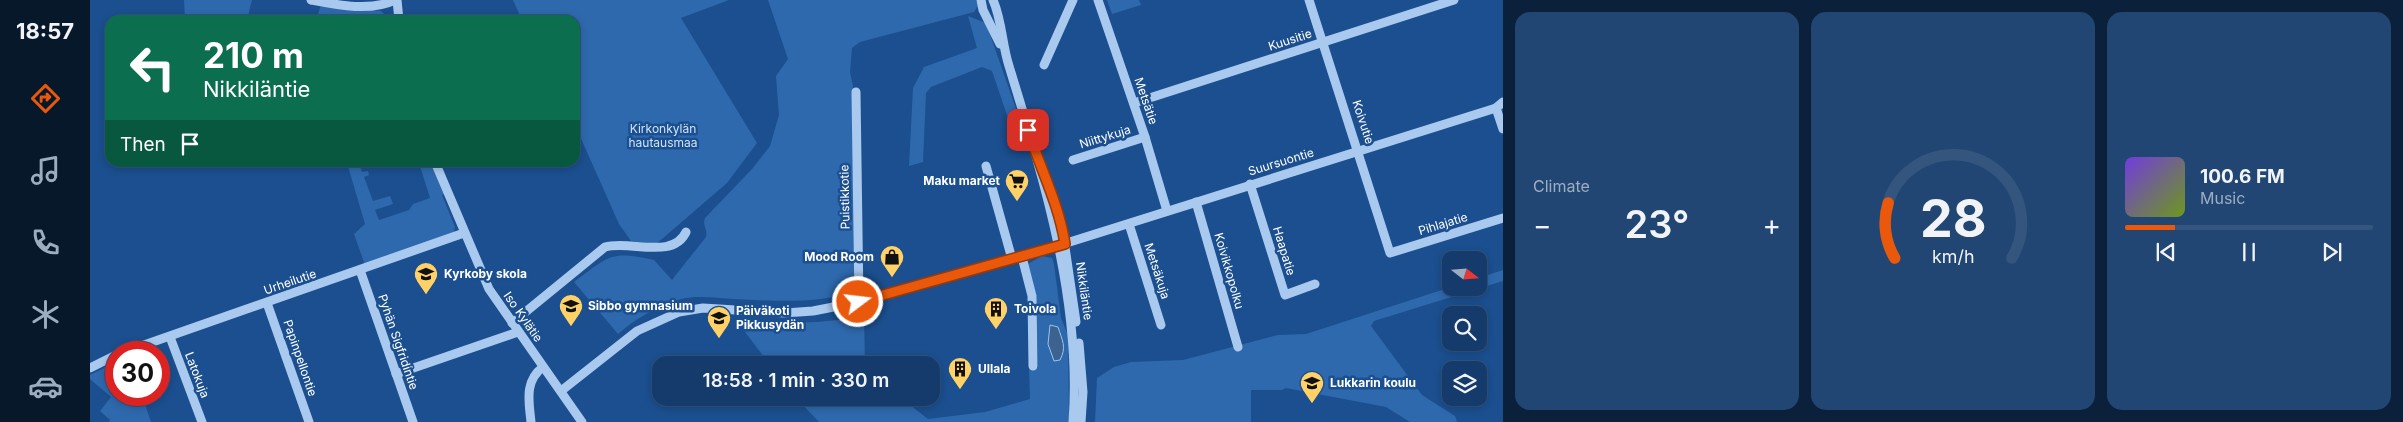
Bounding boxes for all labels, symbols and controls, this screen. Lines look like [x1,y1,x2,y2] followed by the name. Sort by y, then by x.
[16,18,74,44] text: 18:57
[1266,25,1314,54] street label: Kuusitie
[203,34,304,76] text: 210 m
[120,35,185,100] icon: left
[1131,75,1161,126] street label: Metsätie
[203,76,310,102] text: Nikkiläntie
[28,81,63,116] icon: directions
[1349,98,1378,146] street label: Koivutie
[1007,109,1049,151] pin
[1014,116,1042,144] icon: arrive
[628,121,698,150] park label: Kirkonkylän hautausmaa
[1077,122,1132,151] street label: Niittykuja
[176,130,204,158] icon: arrive
[120,133,166,156] text: Then
[1246,144,1316,179] street label: Suursuontie
[28,153,63,188] icon: music
[836,164,853,230] street label: Puistikkotie
[2200,165,2285,188] text: 100.6 FM
[1004,168,1030,202] supermarket icon: Maku market
[923,173,1001,188] place label: Maku market
[1533,176,1590,196] text: Climate
[1920,187,1986,250] text: 28
[2200,188,2245,208] text: Music
[1625,201,1689,247] text: 23°
[1533,208,1552,242] text: −
[1762,208,1781,242] text: +
[1416,209,1469,238] street label: Pihlajatie
[28,225,63,260] icon: phone
[1270,225,1299,277] street label: Haapatie
[1211,231,1248,311] street label: Koivikkopolku
[2152,238,2180,266] icon: previous
[2235,238,2263,266] icon: pause
[2318,238,2346,266] icon: next
[1141,241,1174,301] street label: Metsäkuja
[879,244,905,278] shop icon: Mood Room
[1932,246,1974,267] text: km/h
[804,249,874,264] place label: Mood Room
[1442,251,1488,296] north arrow
[1442,251,1487,406] map controls
[413,261,439,295] school or university icon: Kyrkoby skola
[1073,261,1096,321] street label: Nikkiläntie
[262,266,318,297] street label: Urheilutie
[444,266,527,281] place label: Kyrkoby skola
[831,275,883,327] position arrow
[501,289,546,345] street label: Iso Kylätie
[375,292,422,392] street label: Pyhän Sigfridintie
[558,293,584,327] school or university icon: Sibbo gymnasium
[983,296,1009,330] building icon: Toivola
[28,297,63,332] icon: climate
[588,298,693,313] place label: Sibbo gymnasium
[1014,301,1056,316] place label: Toivola
[736,303,804,332] place label: Päiväkoti Pikkusydän
[706,305,732,339] school or university icon: Päiväkoti Pikkusydän
[1442,306,1487,351] button: search
[280,318,321,398] street label: Papinpellontie
[105,341,170,406] speed limit sign: 30
[182,350,213,400] street label: Latokuja
[947,356,973,390] building icon: Ullala
[978,361,1011,376] place label: Ullala
[1442,361,1487,406] button: layers
[28,369,63,404] icon: car
[703,369,889,392] text: 18:58 · 1 min · 330 m
[1299,370,1325,404] school or university icon: Lukkarin koulu
[1330,375,1416,390] place label: Lukkarin koulu

